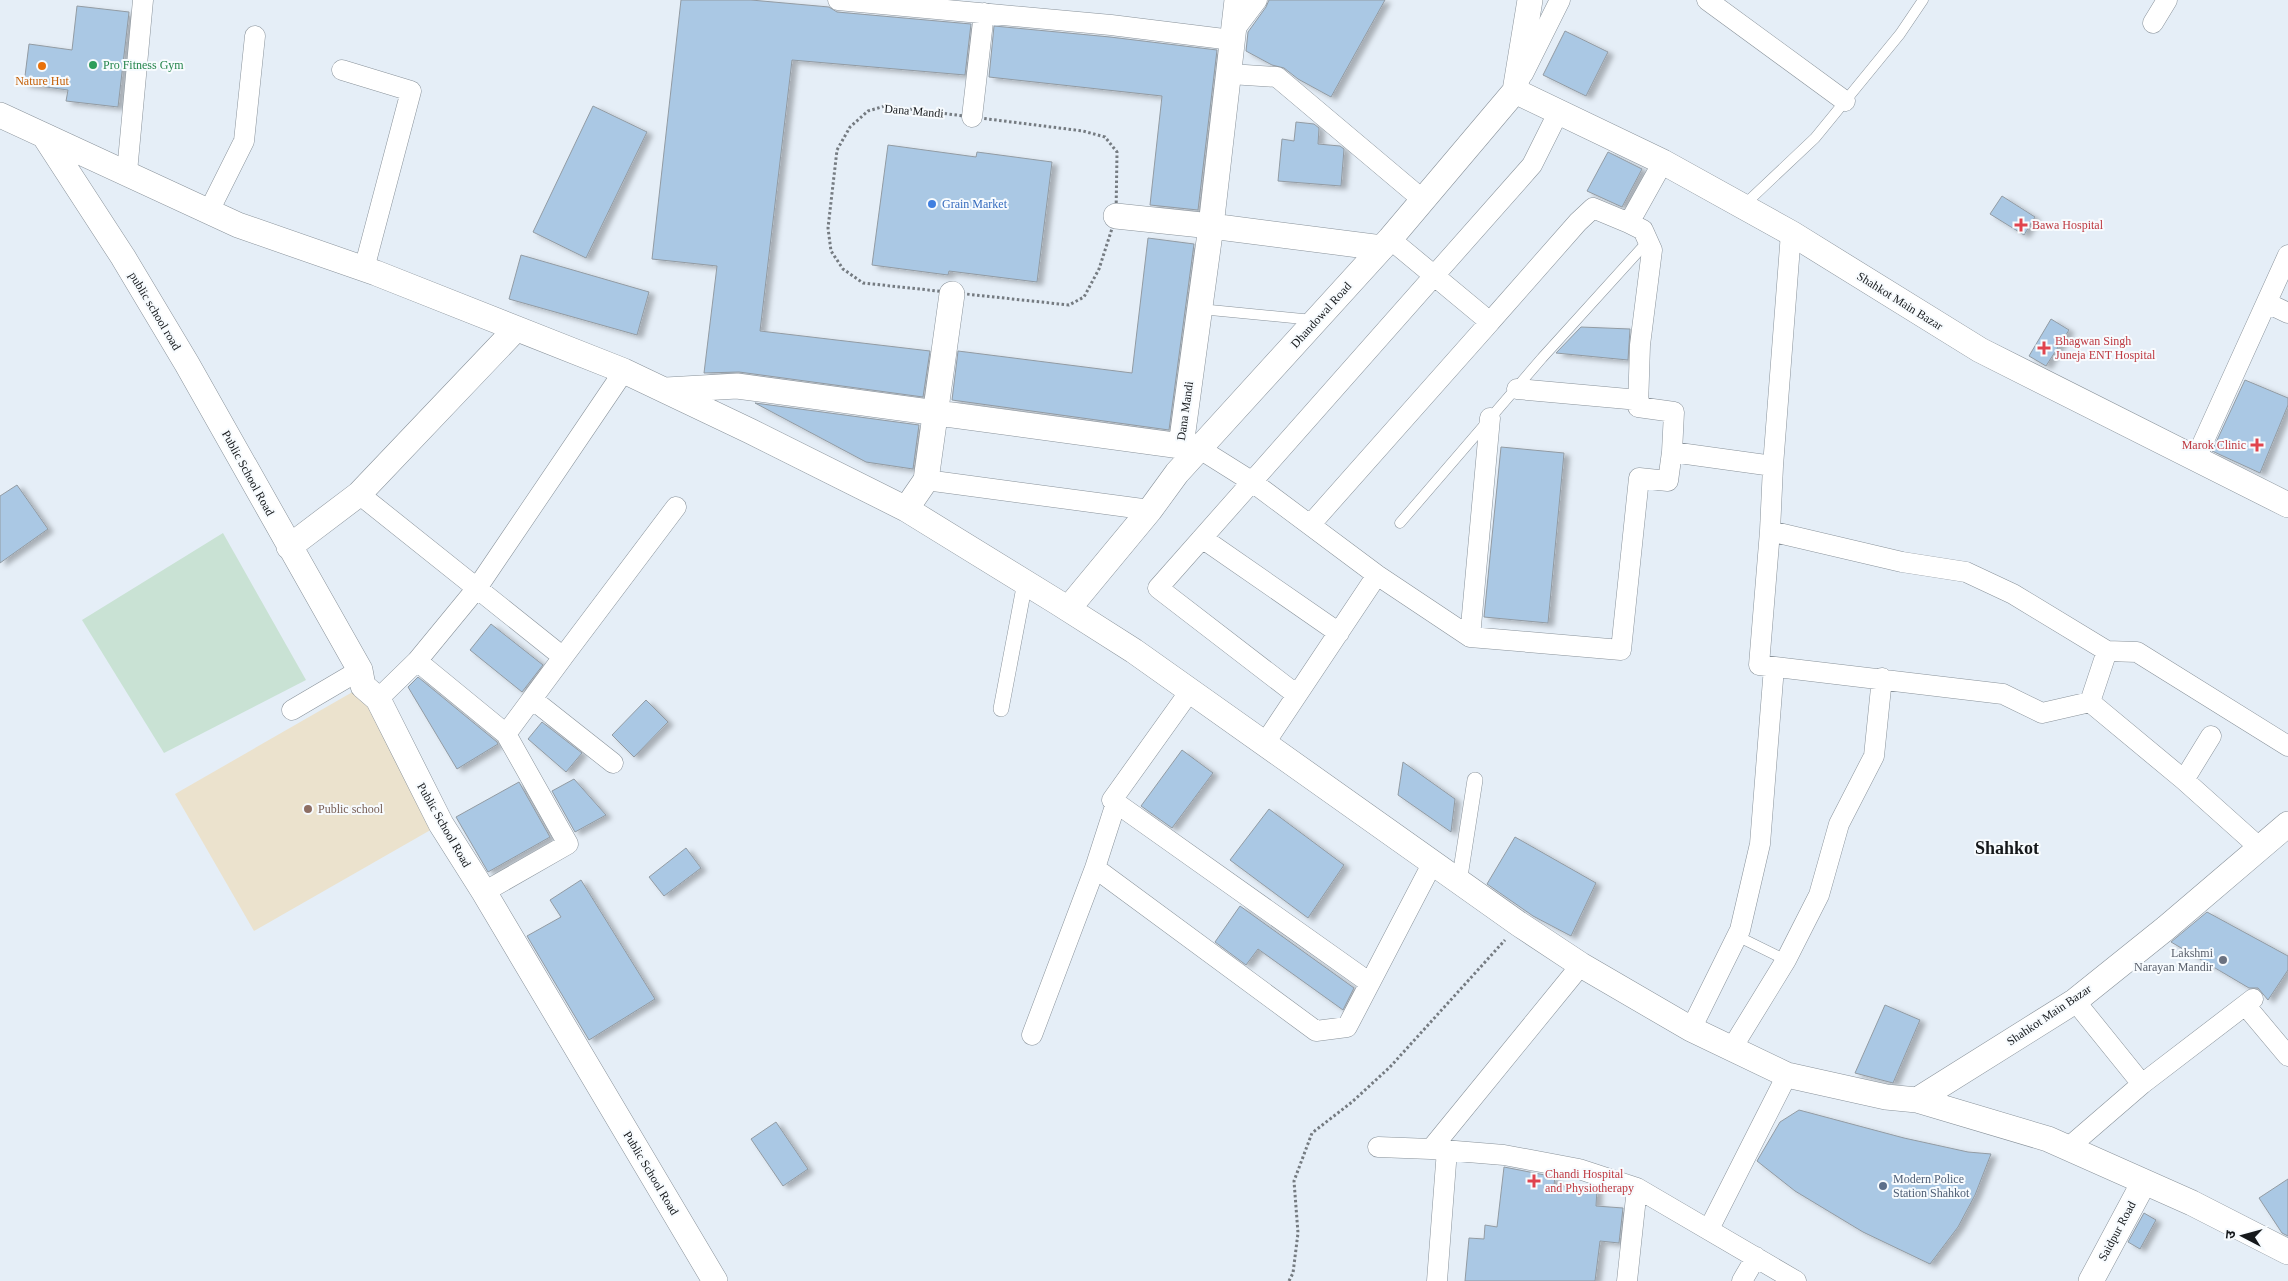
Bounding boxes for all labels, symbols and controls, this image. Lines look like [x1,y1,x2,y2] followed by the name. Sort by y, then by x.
[103,58,184,72] place label: Pro Fitness Gym
[87,59,99,71] marker: Pro Fitness Gym
[36,60,48,72] marker: Nature Hut
[15,74,69,88] place label: Nature Hut
[884,101,945,121] street label: Dana Mandi
[942,197,1008,211] place label: Grain Market
[926,198,938,210] marker: Grain Market
[2014,218,2028,232] marker: Bawa Hospital
[2032,218,2104,232] place label: Bawa Hospital
[126,269,184,353] street label: public school road
[1854,269,1946,333] street label: Shahkot Main Bazar
[1288,279,1354,351] street label: Dhandowal Road
[2055,334,2156,362] place label: Bhagwan Singh Juneja ENT Hospital
[2037,341,2051,355] marker: Bhagwan Singh Juneja ENT Hospital
[1174,380,1196,442] street label: Dana Mandi
[219,428,277,518] street label: Public School Road
[2182,438,2246,452] place label: Marok Clinic
[2250,438,2264,452] marker: Marok Clinic
[414,780,474,870] street label: Public School Road
[318,802,384,816] place label: Public school
[302,803,314,815] marker: Public school
[1975,838,2039,858] district label: Shahkot
[2134,946,2214,974] place label: Lakshmi Narayan Mandir
[2217,954,2229,966] marker: Lakshmi Narayan Mandir
[2004,982,2094,1048] street label: Shahkot Main Bazar
[620,1129,682,1217] street label: Public School Road
[1545,1167,1634,1195] place label: Chandi Hospital and Physiotherapy
[1893,1172,1970,1200] place label: Modern Police Station Shahkot
[1527,1174,1541,1188] marker: Chandi Hospital and Physiotherapy
[1877,1180,1889,1192] marker: Modern Police Station Shahkot
[2095,1199,2139,1263] street label: Saidpur Road
[2218,1211,2268,1261] north arrow
[2223,1229,2239,1240] text: उ

